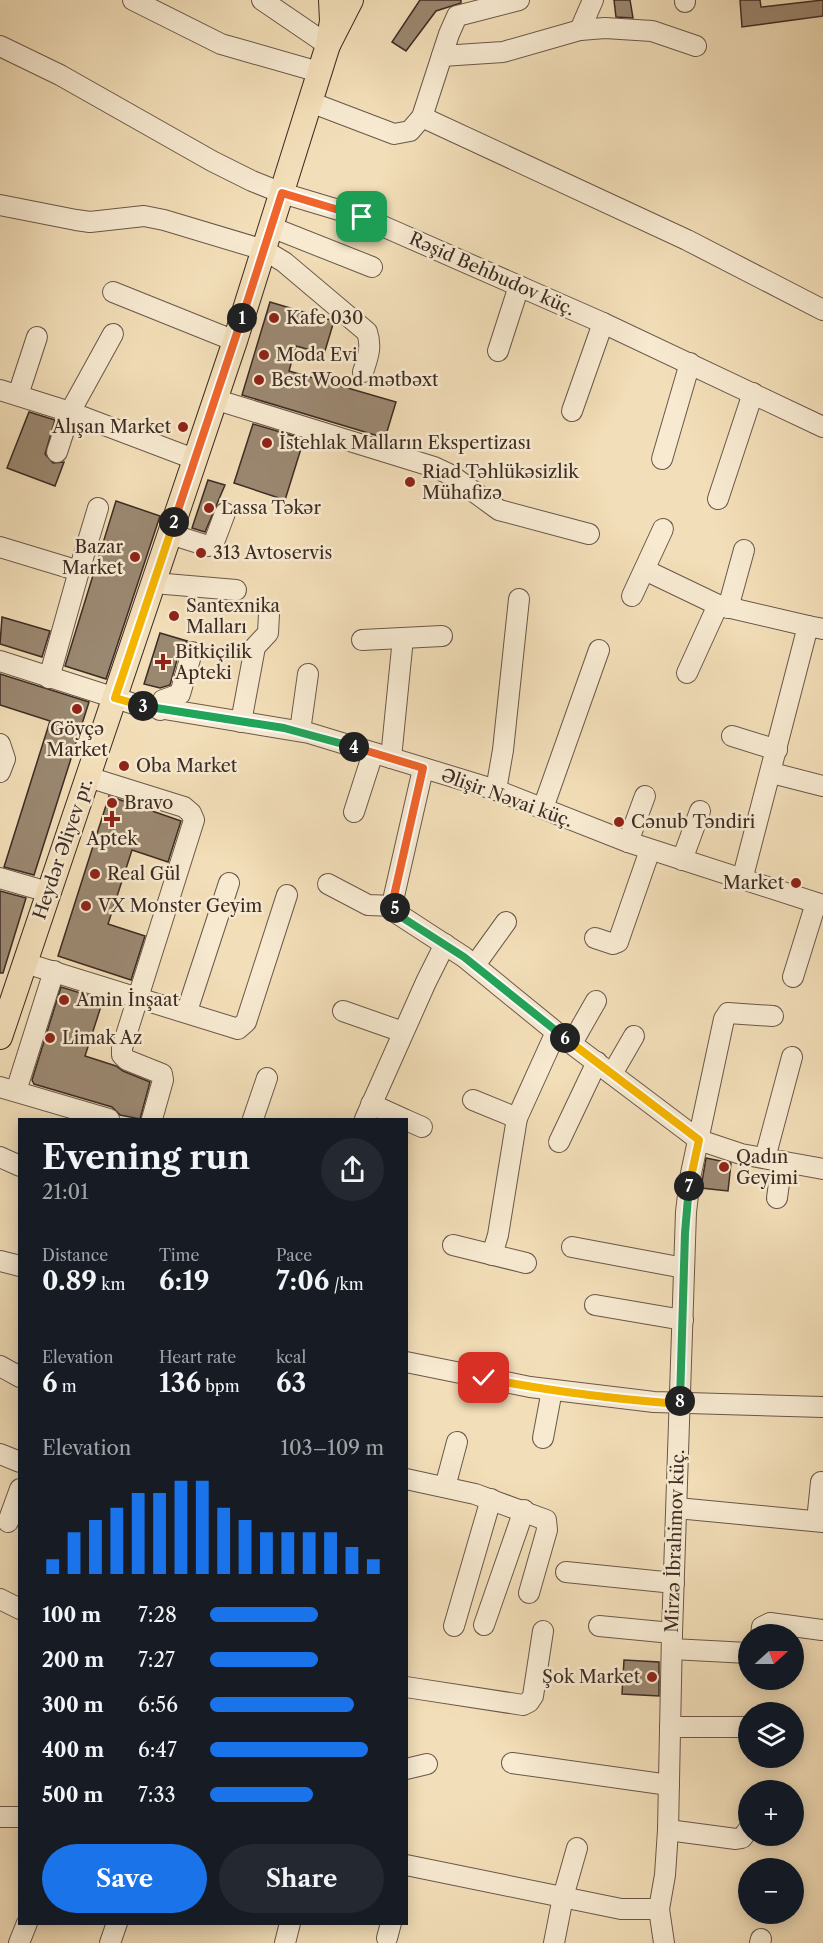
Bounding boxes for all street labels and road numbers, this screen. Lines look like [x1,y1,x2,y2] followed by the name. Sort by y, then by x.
[406,228,578,320] street label: Rəşid Behbudov küç.
[438,764,576,832] street label: Əlişir Nəvai küç.
[29,776,97,922] street label: Heydər Əliyev pr.
[660,1449,689,1633] street label: Mirzə İbrahimov küç.

